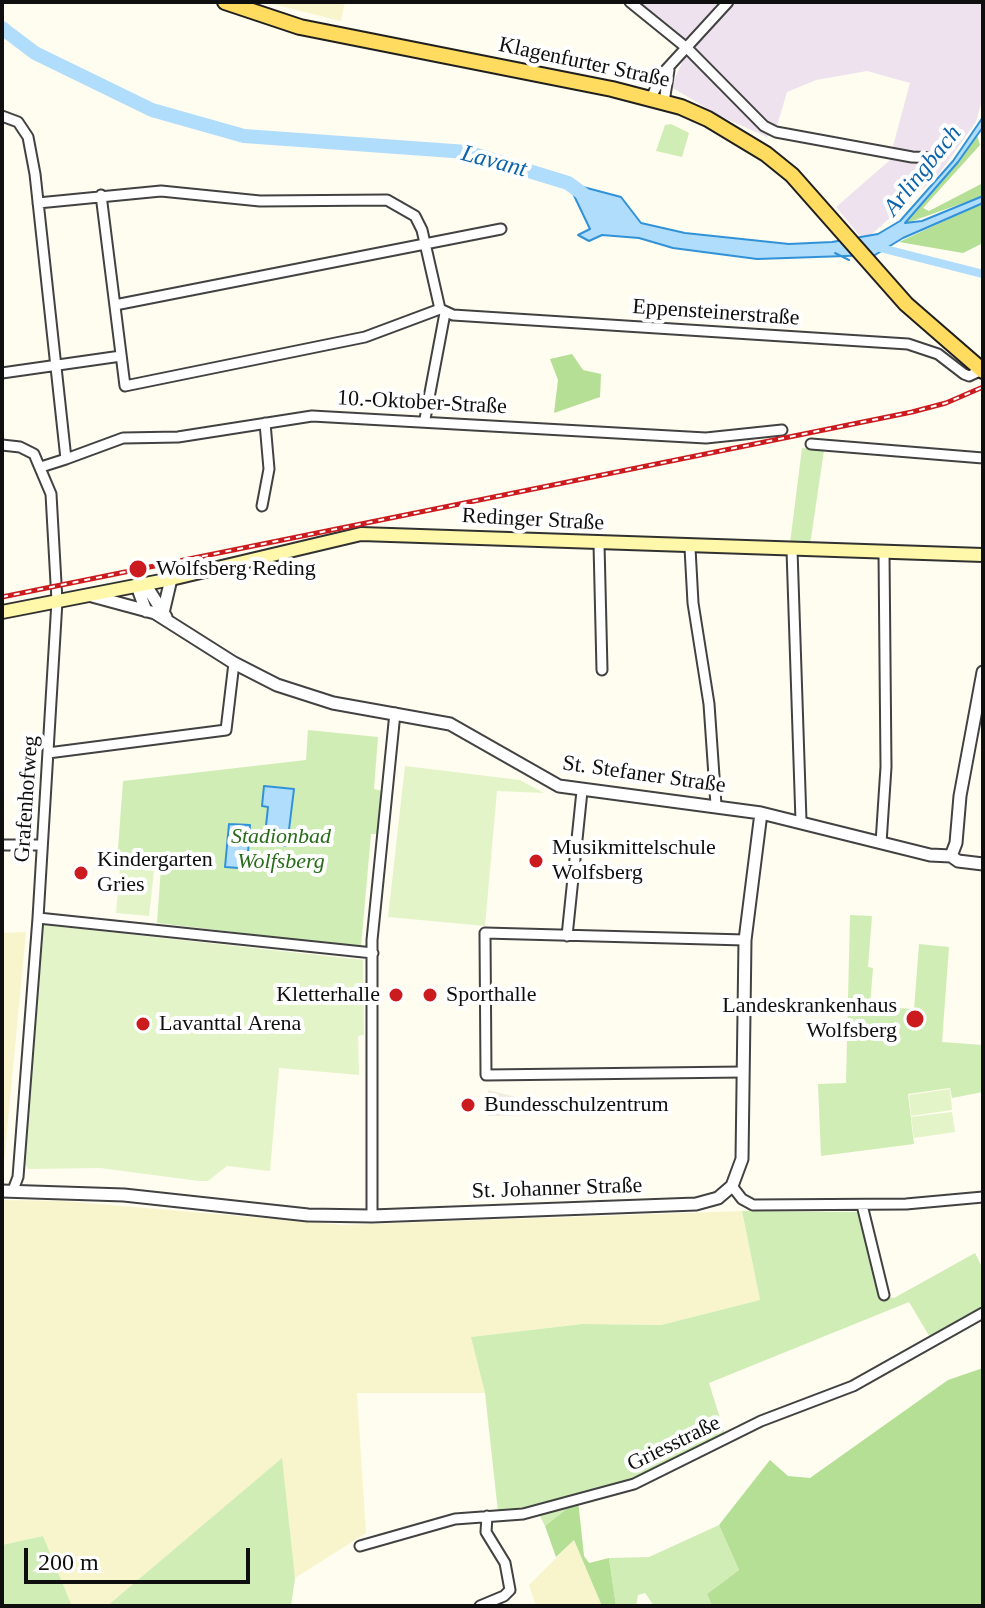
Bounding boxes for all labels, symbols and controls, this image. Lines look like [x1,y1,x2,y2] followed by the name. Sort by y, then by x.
[496,32,672,94] street label: Klagenfurter Straße
[878,120,968,222] water label: Arlingbach
[458,139,530,185] water label: Lavant
[632,294,800,332] street label: Eppensteinerstraße
[336,385,508,421] street label: 10.-Oktober-Straße
[461,503,605,537] street label: Redinger Straße
[156,556,316,582] place label: Wolfsberg Reding
[127,558,149,580] marker: Wolfsberg Reding
[9,735,45,863] street label: Grafenhofweg
[561,750,727,800] street label: St. Stefaner Straße
[231,824,331,876] park label: Stadionbad Wolfsberg
[552,835,716,886] place label: Musikmittelschule Wolfsberg
[97,847,213,898] place label: Kindergarten Gries
[527,852,545,870] marker: Musikmittelschule Wolfsberg
[72,864,90,882] marker: Kindergarten Gries
[276,982,380,1008] place label: Kletterhalle
[446,982,536,1008] place label: Sporthalle
[387,986,405,1004] marker: Kletterhalle
[421,986,439,1004] marker: Sporthalle
[722,993,897,1044] place label: Landeskrankenhaus Wolfsberg
[904,1008,926,1030] marker: Landeskrankenhaus Wolfsberg
[159,1011,301,1037] place label: Lavanttal Arena
[134,1015,152,1033] marker: Lavanttal Arena
[484,1092,669,1118] place label: Bundesschulzentrum
[459,1096,477,1114] marker: Bundesschulzentrum
[471,1173,643,1205] street label: St. Johanner Straße
[623,1410,725,1478] street label: Griesstraße
[28,1532,254,1582] scale bar
[38,1549,99,1575] text: 200 m

